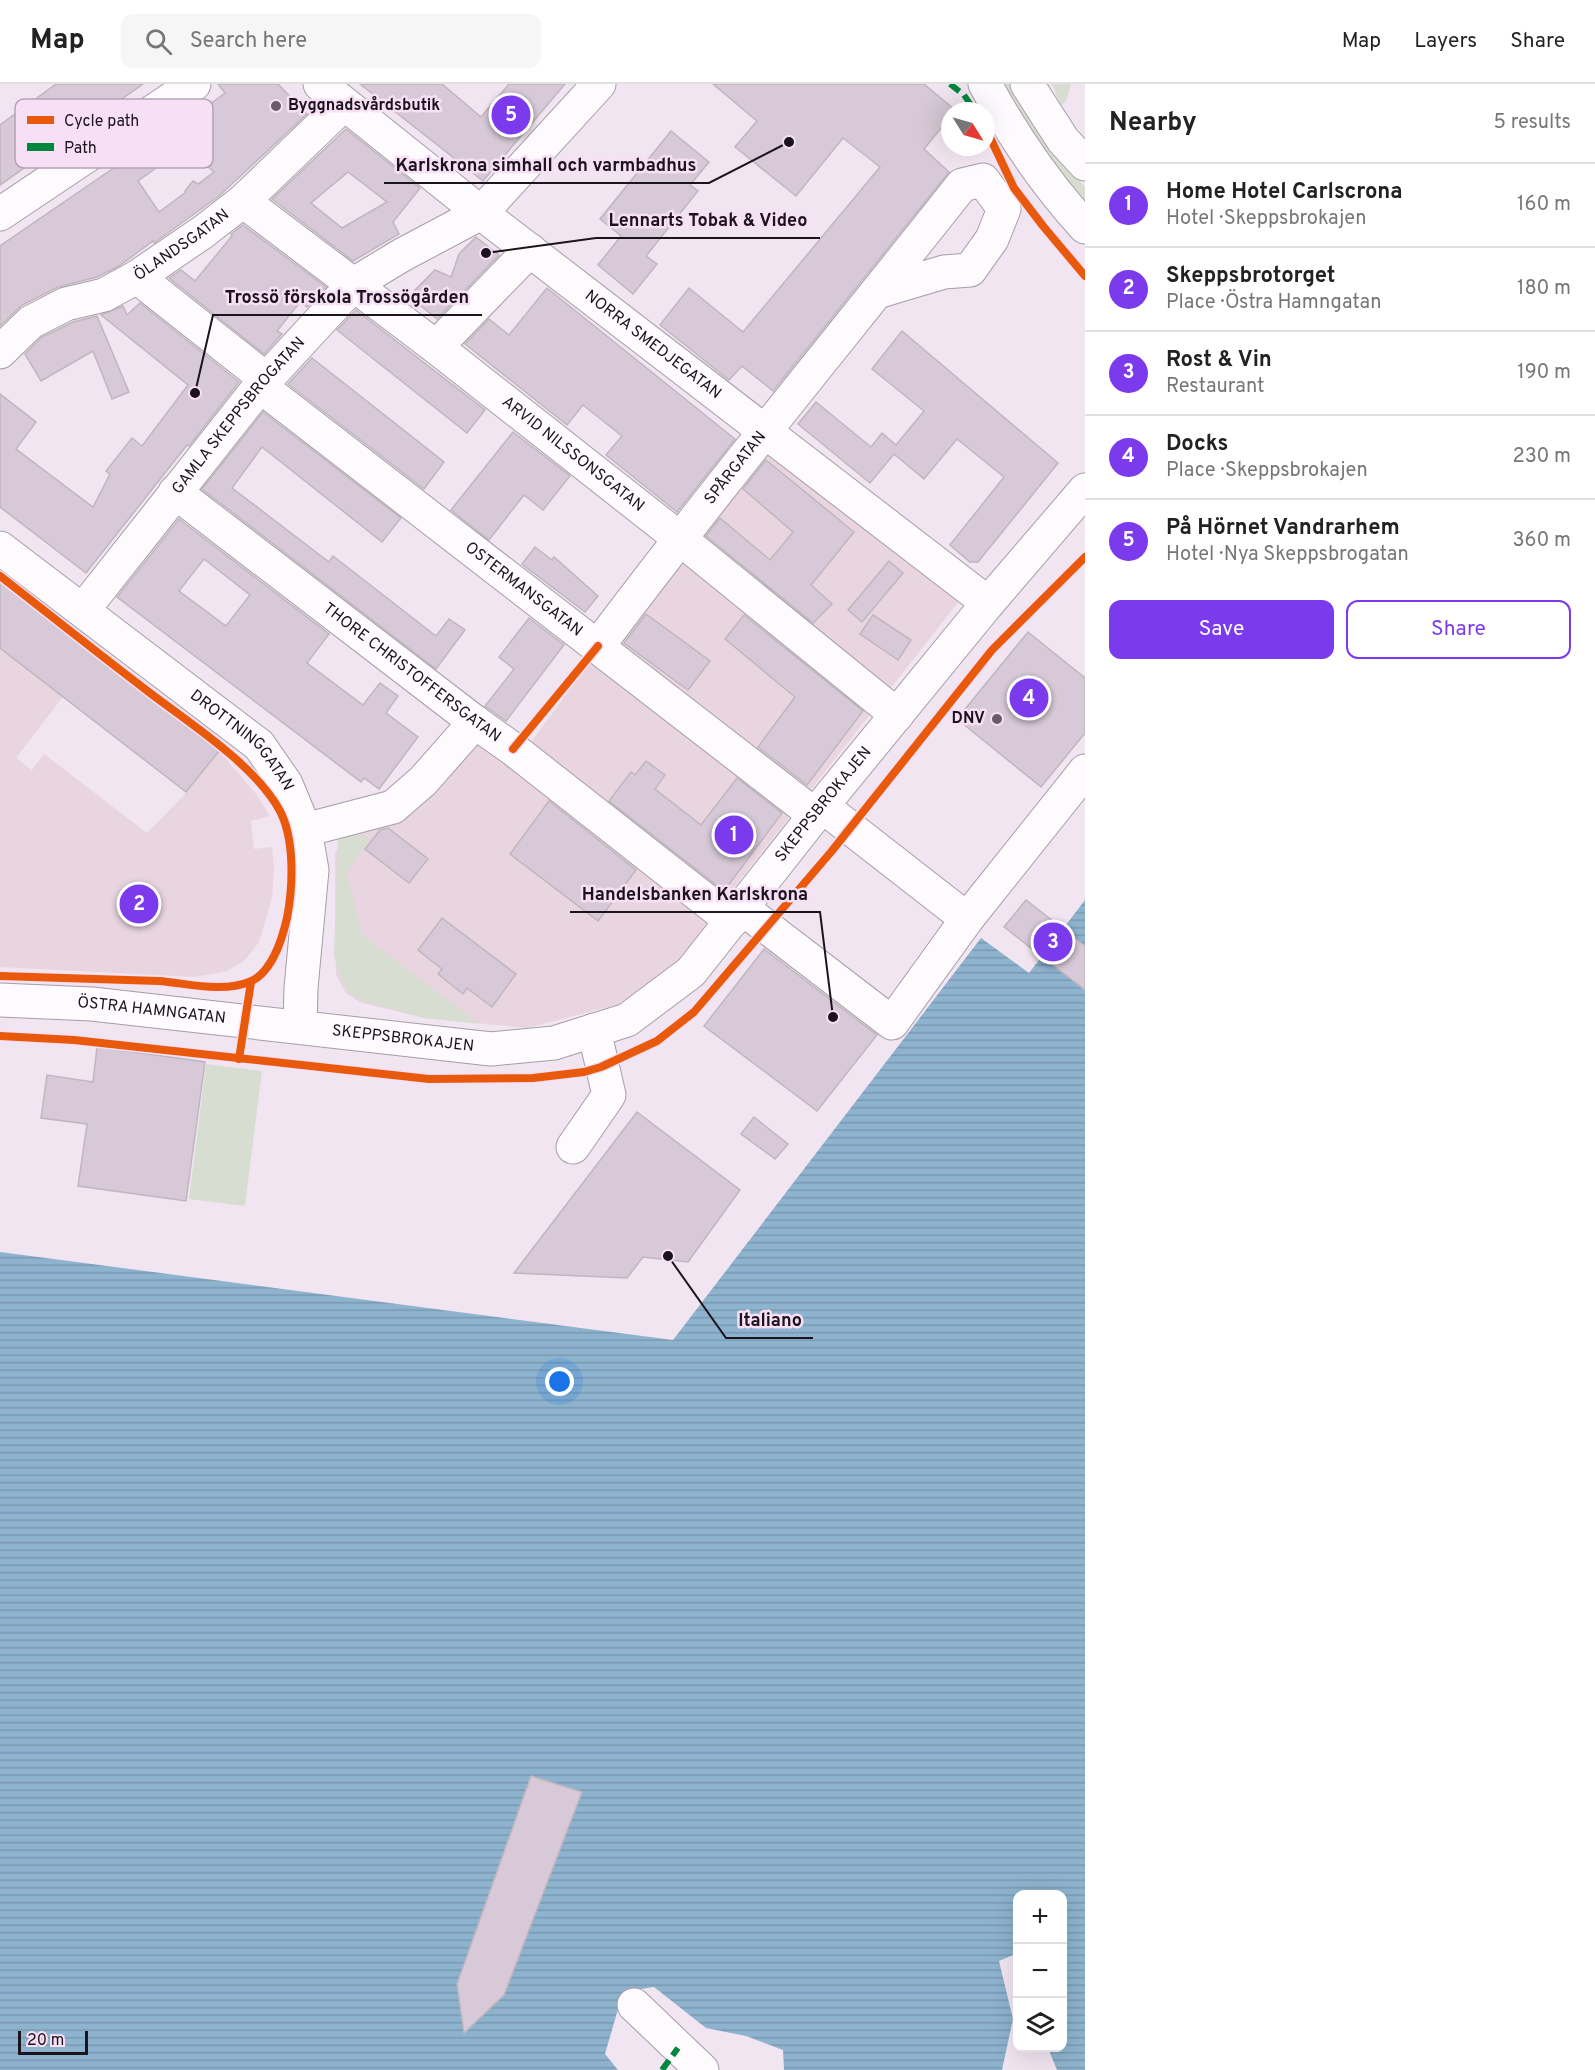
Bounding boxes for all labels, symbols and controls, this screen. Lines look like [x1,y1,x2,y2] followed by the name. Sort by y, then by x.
[121,14,541,68] search box
[30,23,85,59] text: Map
[142,25,175,58] icon: search
[190,28,307,55] text: Search here
[1342,28,1381,55] text: Map
[1414,28,1477,55] text: Layers
[1510,28,1565,55] text: Share
[492,93,530,138] pin: 5
[288,95,440,116] place label: Byggnadsvårdsbutik
[15,99,213,168] legend
[269,99,283,113] marker: Byggnadsvårdsbutik
[941,102,995,156] north arrow
[1109,107,1197,140] text: Nearby
[1494,110,1571,136] text: 5 results
[64,112,139,132] text: Cycle path
[64,139,97,159] text: Path
[384,147,709,183] callout: Karlskrona simhall och varmbadhus
[396,155,696,178] text: Karlskrona simhall och varmbadhus
[1166,179,1403,206] text: Home Hotel Carlscrona
[1125,192,1133,218] text: 1
[1517,192,1571,218] text: 160 m
[596,202,820,238] callout: Lennarts Tobak & Video
[129,205,234,286] street label: ÖLANDSGATAN
[1166,206,1367,232] text: Hotel · Skeppsbrokajen
[608,210,808,233] text: Lennarts Tobak & Video
[1166,263,1335,290] text: Skeppsbrotorget
[1122,276,1135,302] text: 2
[1517,276,1571,302] text: 180 m
[213,279,482,315] callout: Trossö förskola Trossögården
[580,286,725,404] street label: NORRA SMEDJEGATAN
[225,287,469,310] text: Trossö förskola Trossögården
[1166,290,1382,316] text: Place · Östra Hamngatan
[168,333,310,499] street label: GAMLA SKEPPSBROGATAN
[1166,347,1272,374] text: Rost & Vin
[1123,360,1135,386] text: 3
[1517,360,1571,386] text: 190 m
[1166,374,1265,400] text: Restaurant
[498,392,648,517] street label: ARVID NILSSONSGATAN
[700,427,771,509] street label: SPÅRGATAN
[1166,431,1228,458] text: Docks
[1122,444,1135,470] text: 4
[1512,444,1571,470] text: 230 m
[1166,458,1368,484] text: Place · Skeppsbrokajen
[1166,515,1400,542] text: På Hörnet Vandrarhem
[1122,528,1135,554] text: 5
[1513,528,1571,554] text: 360 m
[461,538,586,641] street label: OSTERMANSGATAN
[1166,542,1409,568] text: Hotel · Nya Skeppsbrogatan
[319,599,505,747] street label: THORE CHRISTOFFERSGATAN
[1109,600,1334,659] button: Save
[1346,600,1571,659] button: Share
[1010,676,1048,720] pin: 4
[186,686,298,794] street label: DROTTNINGGATAN
[952,709,985,729] place label: DNV
[990,712,1004,726] marker: DNV
[771,743,876,867] street label: SKEPPSBROKAJEN
[714,812,754,858] pin: 1
[570,876,820,912] callout: Handelsbanken Karlskrona
[120,882,158,926] pin: 2
[582,884,808,907] text: Handelsbanken Karlskrona
[1034,920,1072,964] pin: 3
[77,991,227,1029] street label: ÖSTRA HAMNGATAN
[331,1021,475,1057] street label: SKEPPSBROKAJEN
[726,1302,813,1338] callout: Italiano
[738,1310,802,1333] text: Italiano
[545,1367,574,1396] your location
[1013,1890,1067,2052] map controls
[1013,1890,1067,1944] button: +
[1013,1944,1067,1998] button: −
[1013,1998,1067,2052] button: layers
[18,2028,88,2056] scale bar
[27,2031,64,2051] text: 20 m

